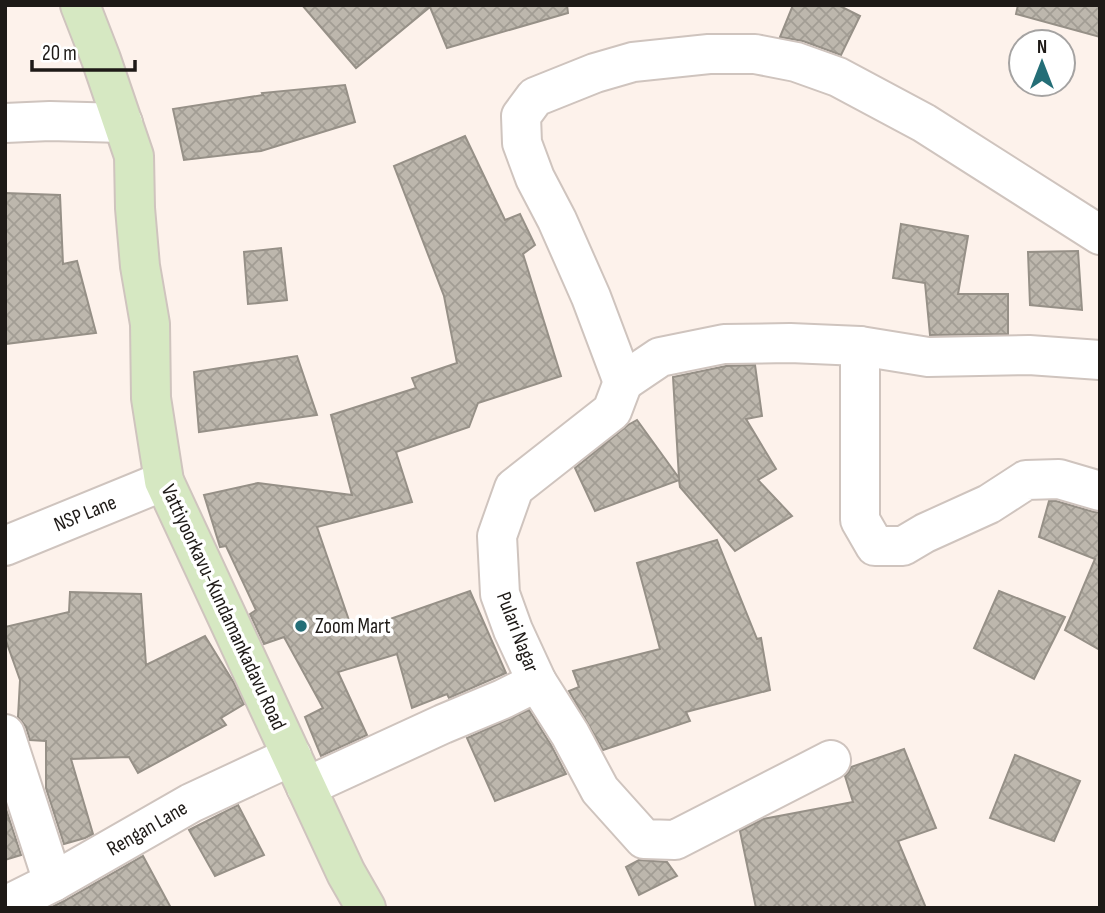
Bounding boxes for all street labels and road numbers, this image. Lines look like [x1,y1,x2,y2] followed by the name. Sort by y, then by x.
[156,480,292,734] street label: Vattiyoorkavu-Kundamankadavu Road
[50,490,120,537] street label: NSP Lane
[491,589,544,676] street label: Pulari Nagar
[103,795,192,861] street label: Rengan Lane

